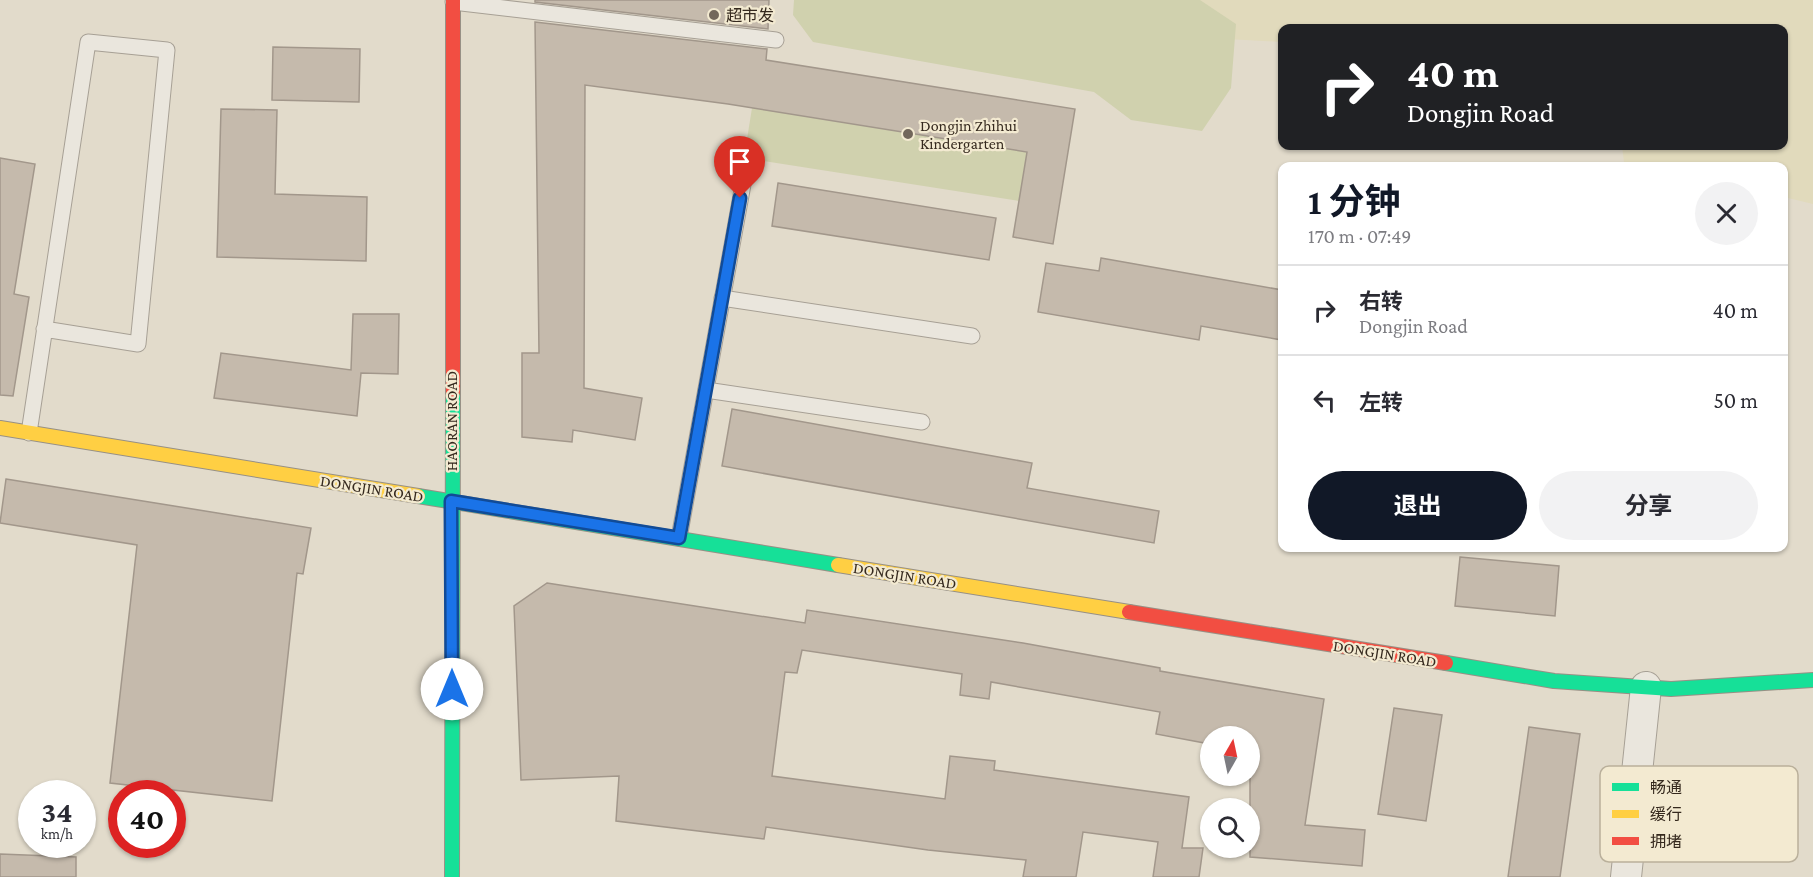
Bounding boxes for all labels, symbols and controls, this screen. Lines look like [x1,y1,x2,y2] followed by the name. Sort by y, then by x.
[726,7,774,24] place label: 超市发
[707,8,721,22] marker: 超市发
[1308,48,1386,126] icon: right
[1407,49,1499,96] text: 40 m
[1407,98,1554,128] text: Dongjin Road
[920,117,1017,153] place label: Dongjin Zhihui Kindergarten
[901,127,915,141] marker: Dongjin Zhihui Kindergarten
[714,136,765,198] pin
[723,145,756,178] icon: arrive
[1308,182,1400,222] text: 1 分钟
[1695,182,1758,245] button: close
[1308,225,1412,247] text: 170 m · 07:49
[1359,289,1403,314] text: 右转
[1308,294,1341,327] icon: right
[1713,298,1758,323] text: 40 m
[1359,315,1468,337] text: Dongjin Road
[443,371,460,471] street label: HAORAN ROAD
[1308,384,1341,417] icon: left
[1713,388,1758,413] text: 50 m
[1359,390,1403,415] text: 左转
[1308,471,1527,540] button: 退出
[1539,471,1758,540] button: 分享
[319,472,425,506] street label: DONGJIN ROAD
[852,559,958,593] street label: DONGJIN ROAD
[1332,637,1438,671] street label: DONGJIN ROAD
[420,657,484,721] position arrow
[1200,726,1260,786] north arrow
[1200,726,1260,858] map controls
[1600,766,1798,862] legend
[1650,779,1682,796] text: 畅通
[108,780,186,858] speed limit sign: 40
[42,795,72,828] text: 34
[1200,798,1260,858] button: search
[1650,806,1682,823] text: 缓行
[41,826,73,842] text: km/h
[1650,833,1682,850] text: 拥堵

